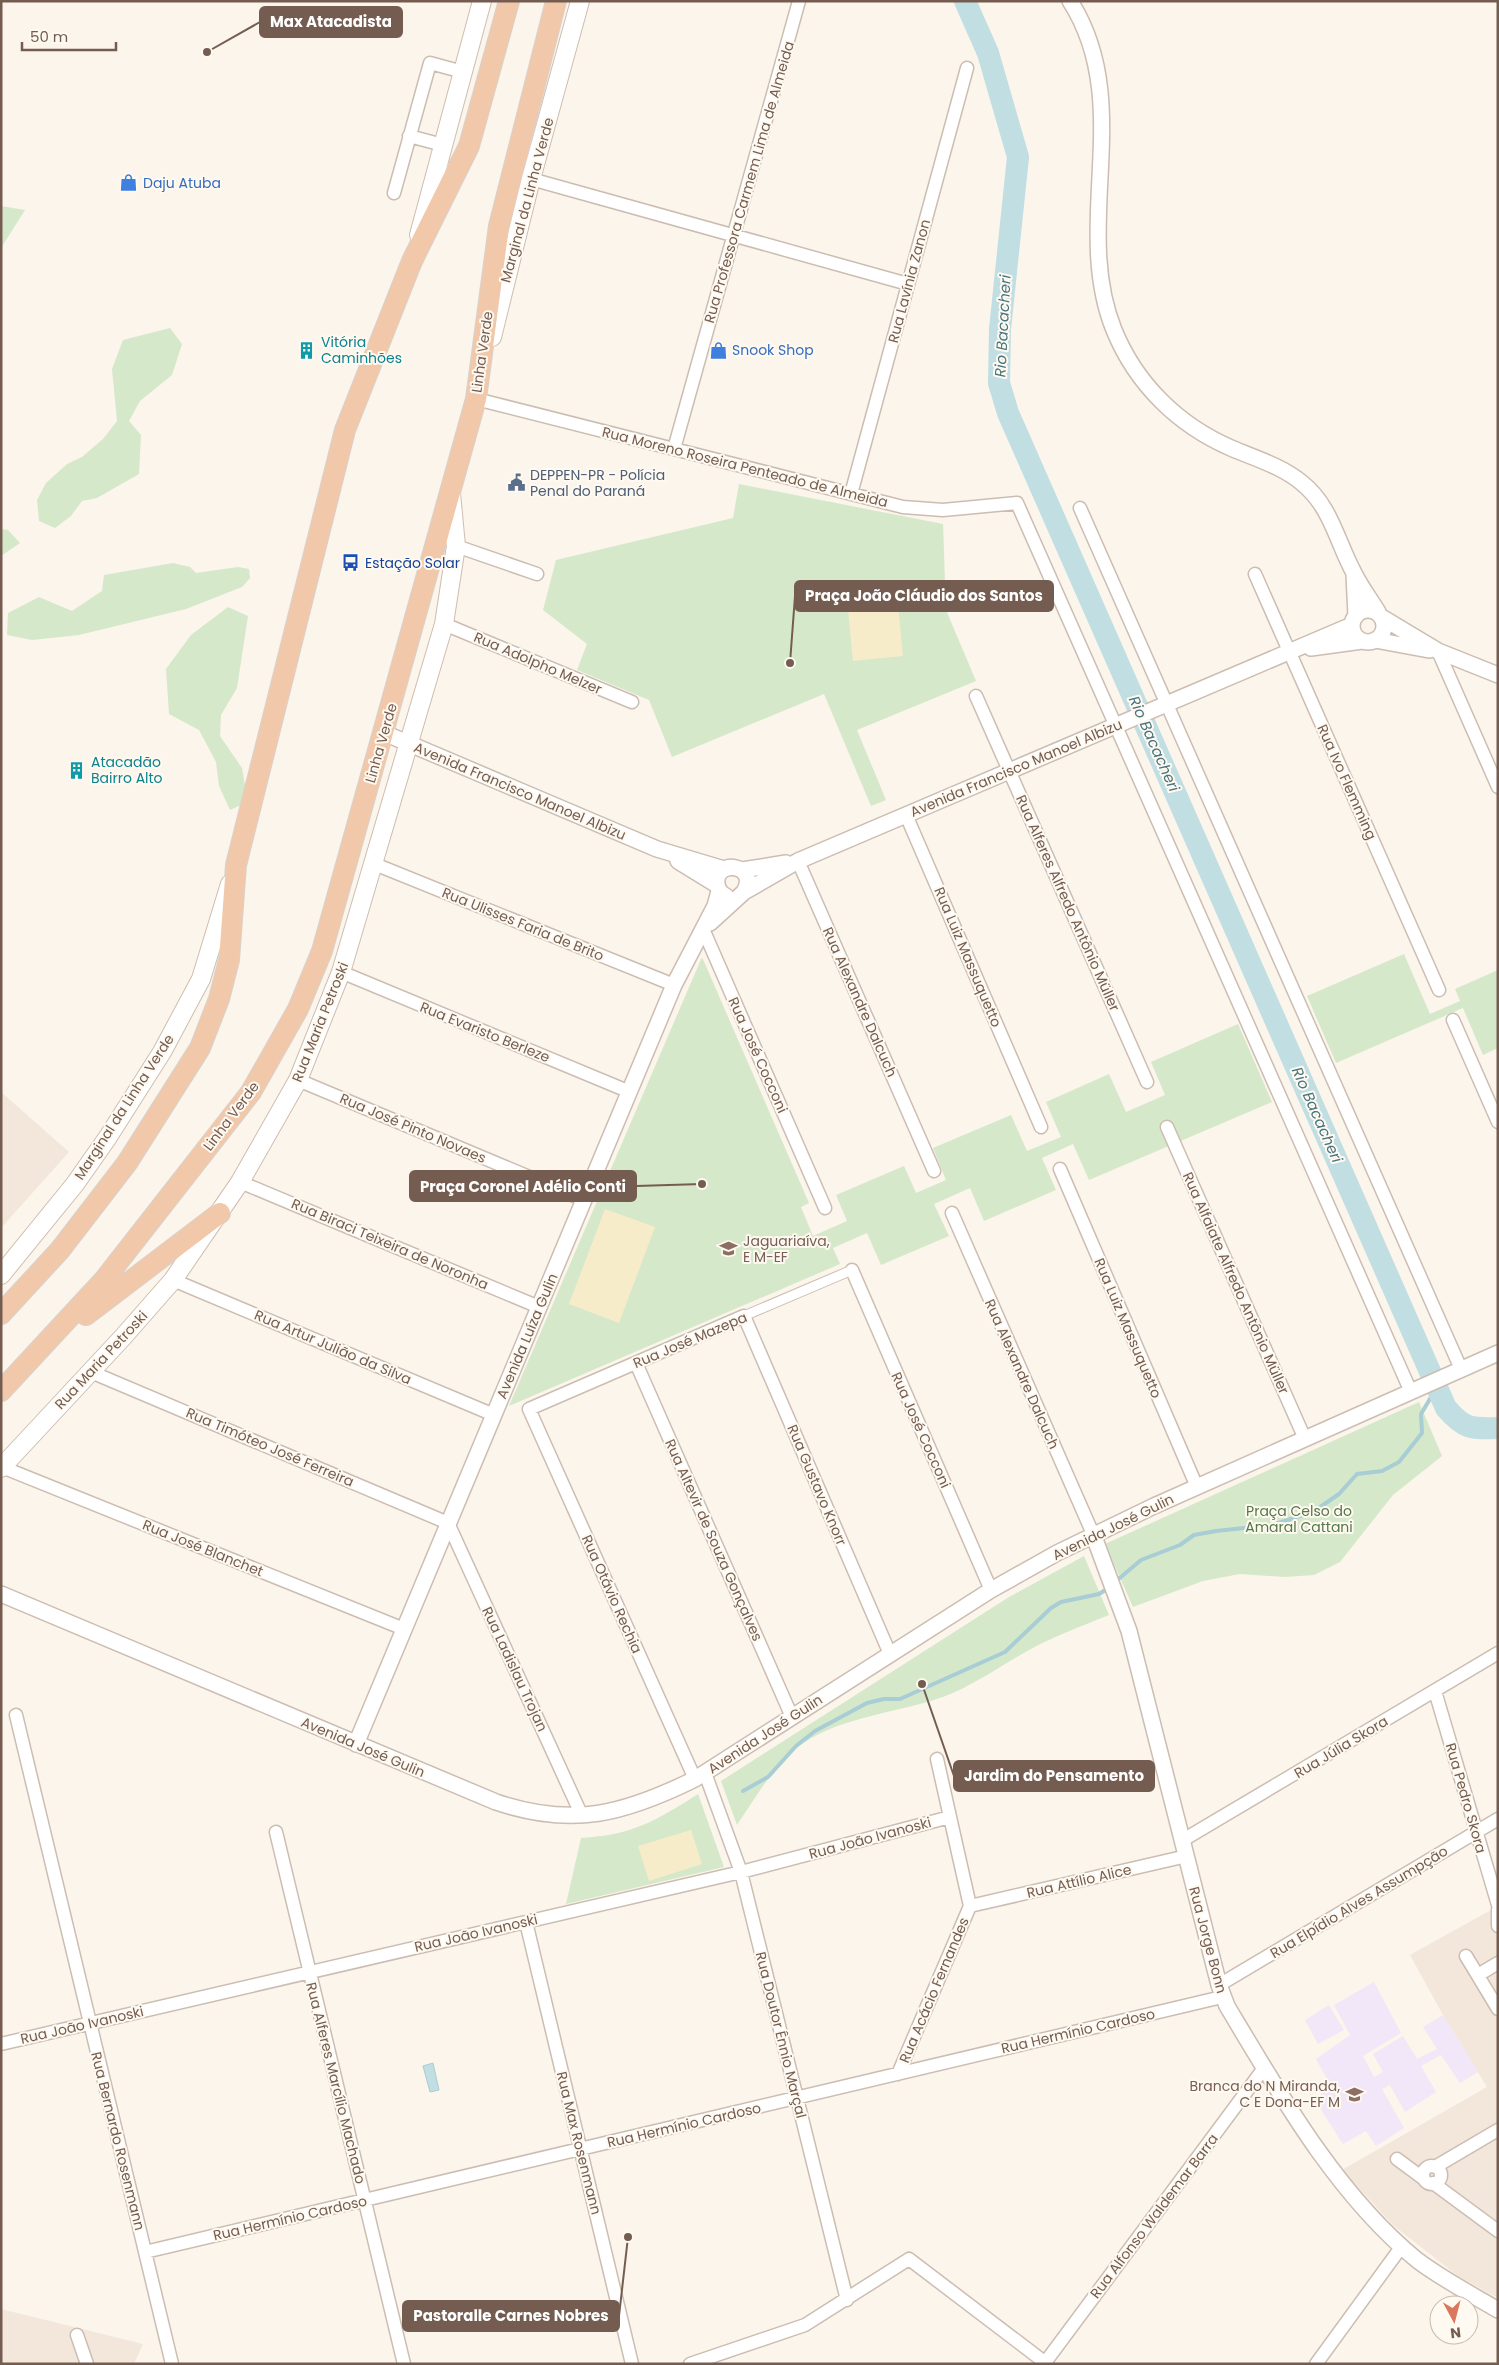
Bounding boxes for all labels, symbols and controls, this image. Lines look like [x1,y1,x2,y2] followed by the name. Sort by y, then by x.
[260,7,402,37] callout: Max Atacadista
[270,11,392,32] text: Max Atacadista
[22,20,116,52] scale bar
[30,26,68,47] text: 50 m
[699,39,799,325] street label: Rua Professora Carmem Lima de Almeida
[495,115,559,285] street label: Marginal da Linha Verde
[119,173,139,193] shop icon: Daju Atuba
[143,173,221,193] place label: Daju Atuba
[883,217,935,345] street label: Rua Lavínia Zanon
[989,274,1016,378] water label: Rio Bacacheri
[466,310,498,394] street label: Linha Verde
[321,332,402,368] place label: Vitória Caminhões
[297,340,317,360] building icon: Vitória Caminhões
[708,340,728,360] shop icon: Snook Shop
[732,340,814,360] place label: Snook Shop
[600,422,890,512] street label: Rua Moreno Roseira Penteado de Almeida
[530,465,665,501] place label: DEPPEN-PR - Polícia Penal do Paraná
[506,473,526,493] public building icon: DEPPEN-PR - Polícia Penal do Paraná
[341,553,361,573] bus stop icon: Estação Solar
[365,553,460,573] place label: Estação Solar
[795,581,1053,611] callout: Praça João Cláudio dos Santos
[805,585,1043,606] text: Praça João Cláudio dos Santos
[471,627,605,699] street label: Rua Adolpho Melzer
[1124,693,1185,795] water label: Rio Bacacheri
[360,700,402,785] street label: Linha Verde
[907,714,1125,822] street label: Avenida Francisco Manoel Albizu
[1313,721,1381,843] street label: Rua Ivo Flemming
[411,737,629,845] street label: Avenida Francisco Manoel Albizu
[91,752,163,788] place label: Atacadão Bairro Alto
[67,760,87,780] building icon: Atacadão Bairro Alto
[1011,792,1125,1014] street label: Rua Alferes Alfredo Antônio Müller
[439,882,607,966] street label: Rua Ulisses Faria de Brito
[929,884,1007,1030] street label: Rua Luiz Massuquetto
[818,924,902,1080] street label: Rua Alexandre Dalcuch
[287,959,353,1085] street label: Rua Maria Petroski
[723,994,793,1116] street label: Rua José Cocconi
[417,997,553,1067] street label: Rua Evaristo Berleze
[69,1030,179,1184] street label: Marginal da Linha Verde
[1287,1064,1348,1166] water label: Rio Bacacheri
[198,1077,264,1155] street label: Linha Verde
[337,1088,489,1168] street label: Rua José Pinto Novaes
[1178,1169,1294,1397] street label: Rua Alfaiate Alfredo Antônio Müller
[410,1171,636,1201] callout: Praça Coronel Adélio Conti
[420,1176,626,1197] text: Praça Coronel Adélio Conti
[288,1193,492,1295] street label: Rua Biraci Teixeira de Noronha
[743,1231,830,1267] place label: Jaguariaíva, E M-EF
[719,1239,739,1259] school or university icon: Jaguariaíva, E M-EF
[1089,1255,1167,1401] street label: Rua Luiz Massuquetto
[491,1270,563,1402] street label: Avenida Luíza Gulin
[980,1296,1064,1452] street label: Rua Alexandre Dalcuch
[251,1305,415,1389] street label: Rua Artur Julião da Silva
[50,1306,152,1414] street label: Rua Maria Petroski
[630,1307,750,1373] street label: Rua José Mazepa
[886,1369,956,1491] street label: Rua José Cocconi
[183,1403,357,1491] street label: Rua Timóteo José Ferreira
[782,1421,852,1549] street label: Rua Gustavo Knorr
[660,1436,768,1644] street label: Rua Altevir de Souza Gonçalves
[1049,1489,1177,1565] street label: Avenida José Gulin
[1245,1501,1353,1537] park label: Praça Celso do Amaral Cattani
[140,1515,266,1581] street label: Rua José Blanchet
[577,1532,647,1656] street label: Rua Otávio Rechia
[477,1603,553,1735] street label: Rua Ladislau Trojan
[704,1689,826,1779] street label: Avenida José Gulin
[1290,1711,1392,1783] street label: Rua Júlia Skora
[298,1712,428,1782] street label: Avenida José Gulin
[1441,1740,1491,1856] street label: Rua Pedro Skora
[954,1761,1154,1791] callout: Jardim do Pensamento
[964,1765,1144,1786] text: Jardim do Pensamento
[807,1812,933,1864] street label: Rua João Ivanoski
[1266,1841,1452,1963] street label: Rua Elpídio Alves Assumpção
[1025,1859,1134,1903] street label: Rua Attílio Alice
[1184,1884,1232,1996] street label: Rua Jorge Bonn
[412,1909,540,1957] street label: Rua João Ivanoski
[894,1914,974,2066] street label: Rua Acácio Fernandes
[751,1950,811,2120] street label: Rua Doutor Ênnio Marçal
[301,1980,371,2186] street label: Rua Alferes Marcílio Machado
[18,2001,146,2049] street label: Rua João Ivanoski
[999,2004,1157,2058] street label: Rua Hermínio Cardoso
[86,2050,150,2232] street label: Rua Bernardo Rosenmann
[552,2069,606,2217] street label: Rua Max Rosenmann
[1189,2076,1340,2112] place label: Branca do N Miranda, C E Dona-EF M
[1344,2084,1364,2104] school or university icon: Branca do N Miranda, C E Dona-EF M
[605,2098,763,2152] street label: Rua Hermínio Cardoso
[1085,2129,1223,2303] street label: Rua Alfonso Waldemar Barra
[211,2191,369,2245] street label: Rua Hermínio Cardoso
[1429,2295,1479,2345] north arrow
[403,2301,619,2331] callout: Pastoralle Carnes Nobres
[413,2305,609,2326] text: Pastoralle Carnes Nobres
[1449,2322,1462,2343] text: N

